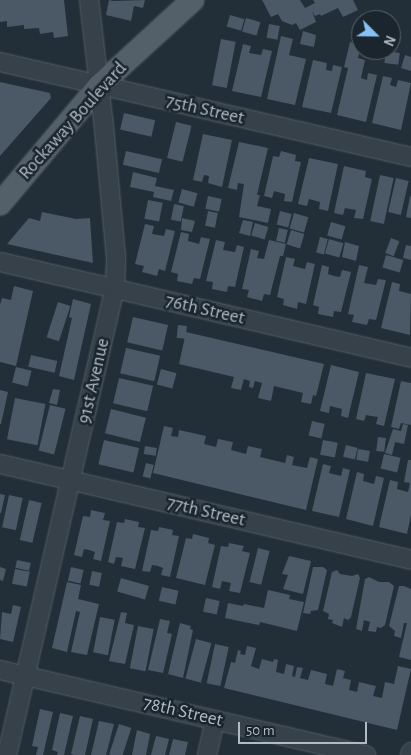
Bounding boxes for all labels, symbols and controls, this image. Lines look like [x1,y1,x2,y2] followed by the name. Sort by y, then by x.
[351,10,401,60] north arrow
[381,33,397,48] text: N
[14,58,132,184] street label: Rockaway Boulevard
[164,90,246,130] street label: 75th Street
[163,290,247,330] street label: 76th Street
[73,336,115,426] street label: 91st Avenue
[165,492,247,532] street label: 77th Street
[141,692,225,732] street label: 78th Street
[241,712,370,744] scale bar
[246,723,275,738] text: 50 m

